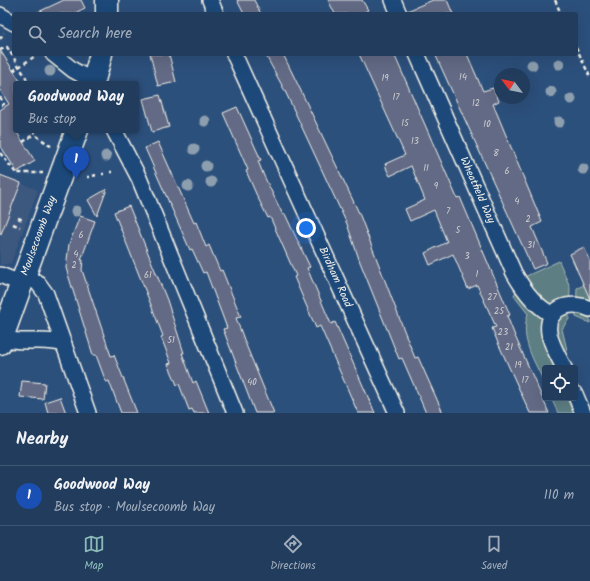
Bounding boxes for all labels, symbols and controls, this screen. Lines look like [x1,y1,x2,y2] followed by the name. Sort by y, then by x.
[12,12,578,56] search box
[58,22,132,46] text: Search here
[26,23,48,45] icon: search
[494,68,530,104] north arrow
[459,70,467,85] house number: 14
[381,71,389,86] house number: 19
[13,81,139,133] popup
[28,85,124,109] text: Goodwood Way
[393,90,400,105] house number: 17
[472,96,480,111] house number: 12
[28,109,76,130] text: Bus stop
[401,116,410,131] house number: 15
[483,117,491,132] house number: 10
[411,134,419,149] house number: 13
[63,146,89,179] pin: 1
[493,146,499,161] house number: 8
[455,154,500,227] street label: Wheatfield Way
[423,161,429,176] house number: 11
[504,164,510,179] house number: 6
[434,179,439,194] house number: 9
[16,192,62,278] street label: Moulsecoomb Way
[515,194,520,209] house number: 4
[446,204,451,219] house number: 7
[525,212,531,227] house number: 2
[296,218,316,238] your location
[456,223,462,238] house number: 5
[78,228,84,243] house number: 6
[527,238,535,253] house number: 31
[314,244,357,311] street label: Birdham Road
[74,247,79,262] house number: 4
[464,249,470,264] house number: 3
[71,258,77,273] house number: 2
[476,267,479,282] house number: 1
[144,268,152,283] house number: 61
[487,290,498,305] house number: 27
[494,304,505,319] house number: 25
[498,325,508,340] house number: 23
[167,333,175,348] house number: 51
[505,340,513,355] house number: 21
[514,358,522,373] house number: 19
[542,365,578,401] map controls
[542,365,578,401] button: locate
[522,373,529,388] house number: 17
[247,375,257,390] house number: 40
[16,426,68,453] text: Nearby
[54,473,150,497] text: Goodwood Way
[27,485,31,506] text: 1
[544,485,574,506] text: 110 m
[54,497,215,518] text: Bus stop · Moulsecoomb Way
[83,533,105,575] tab: Map
[270,533,316,575] tab: Directions
[481,533,507,575] tab: Saved

